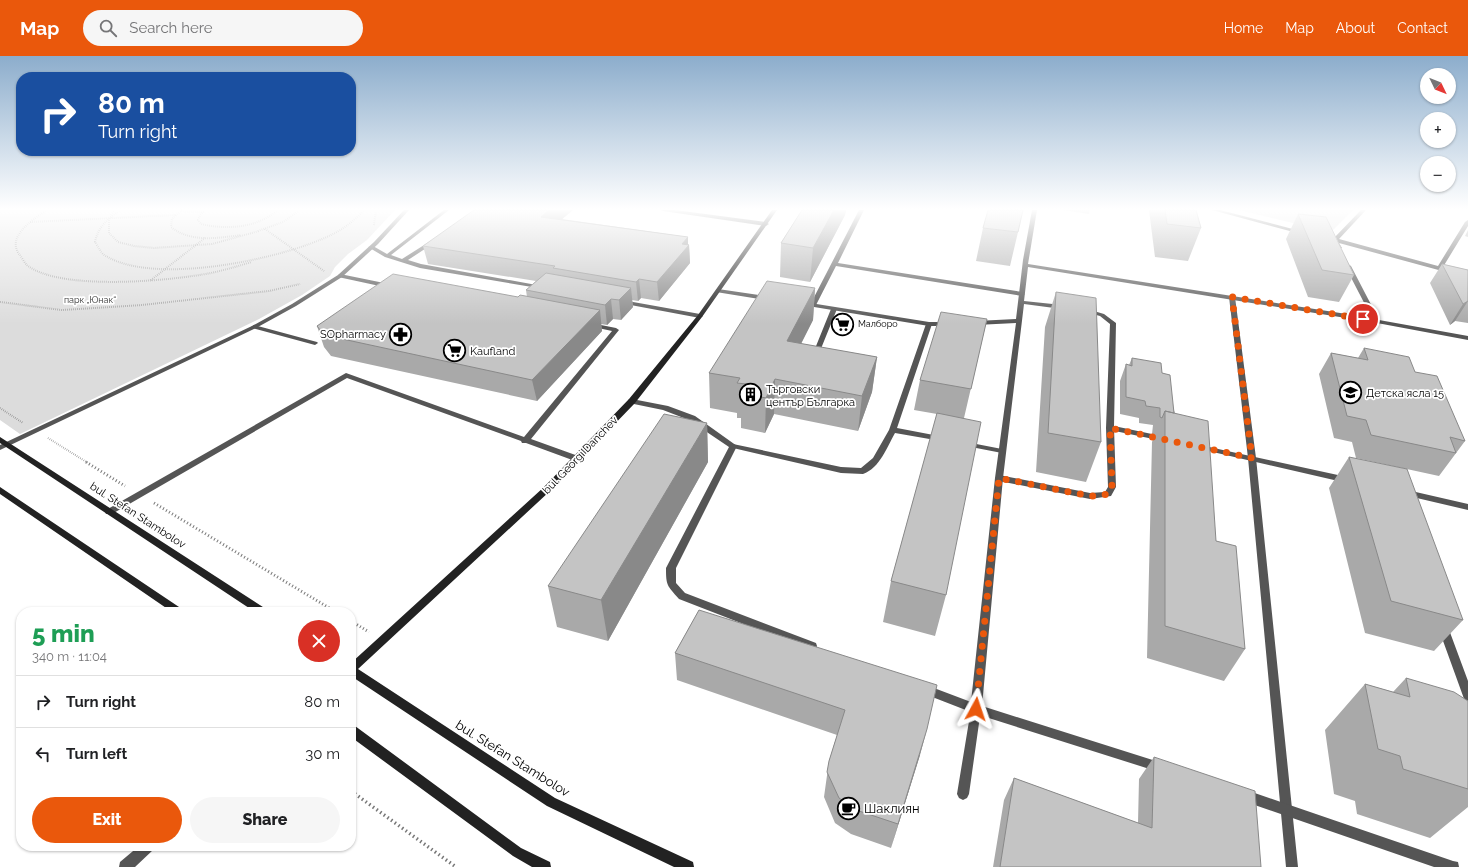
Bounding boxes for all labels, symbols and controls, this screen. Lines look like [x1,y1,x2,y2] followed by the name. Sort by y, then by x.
[83,10,363,46] search box
[20,17,59,39] text: Map
[97,17,119,39] icon: search
[129,19,213,37] text: Search here
[1224,20,1263,36] text: Home
[1285,20,1314,36] text: Map
[1336,20,1375,36] text: About
[1397,20,1448,36] text: Contact
[1420,68,1456,104] north arrow
[1420,68,1456,192] map controls
[98,87,165,120] text: 80 m
[32,88,84,140] icon: right
[1420,112,1456,148] button: +
[98,121,177,142] text: Turn right
[1420,156,1456,192] button: −
[64,295,116,305] park label: парк „Юнак“
[1346,302,1380,336] pin
[1352,308,1374,330] icon: arrive
[830,311,856,337] supermarket icon: Малборо
[858,319,898,329] place label: Малборо
[388,321,414,347] pharmacy icon: SOpharmacy
[320,328,386,341] place label: SOpharmacy
[442,338,468,364] supermarket icon: Kaufland
[470,345,515,358] place label: Kaufland
[1337,380,1363,406] school or university icon: Детска ясла 15
[737,382,763,408] building icon: Търговски център Българка
[766,383,855,409] place label: Търговски център Българка
[1366,387,1444,400] place label: Детска ясла 15
[540,414,621,497] street label: bul. Georgi Danchev
[87,480,188,551] street label: bul. Stefan Stambolov
[32,619,95,648] text: 5 min
[298,620,340,662] button: close
[32,649,107,664] text: 340 m · 11:04
[955,688,997,730] position arrow
[32,691,54,713] icon: right
[66,693,136,711] text: Turn right
[304,693,340,711] text: 80 m
[453,717,573,800] street label: bul. Stefan Stambolov
[32,743,54,765] icon: left
[66,745,127,763] text: Turn left
[305,745,340,763] text: 30 m
[835,795,861,821] cafe icon: Шаклиян
[32,797,182,843] button: Exit
[190,797,340,843] button: Share
[864,801,920,816] place label: Шаклиян

